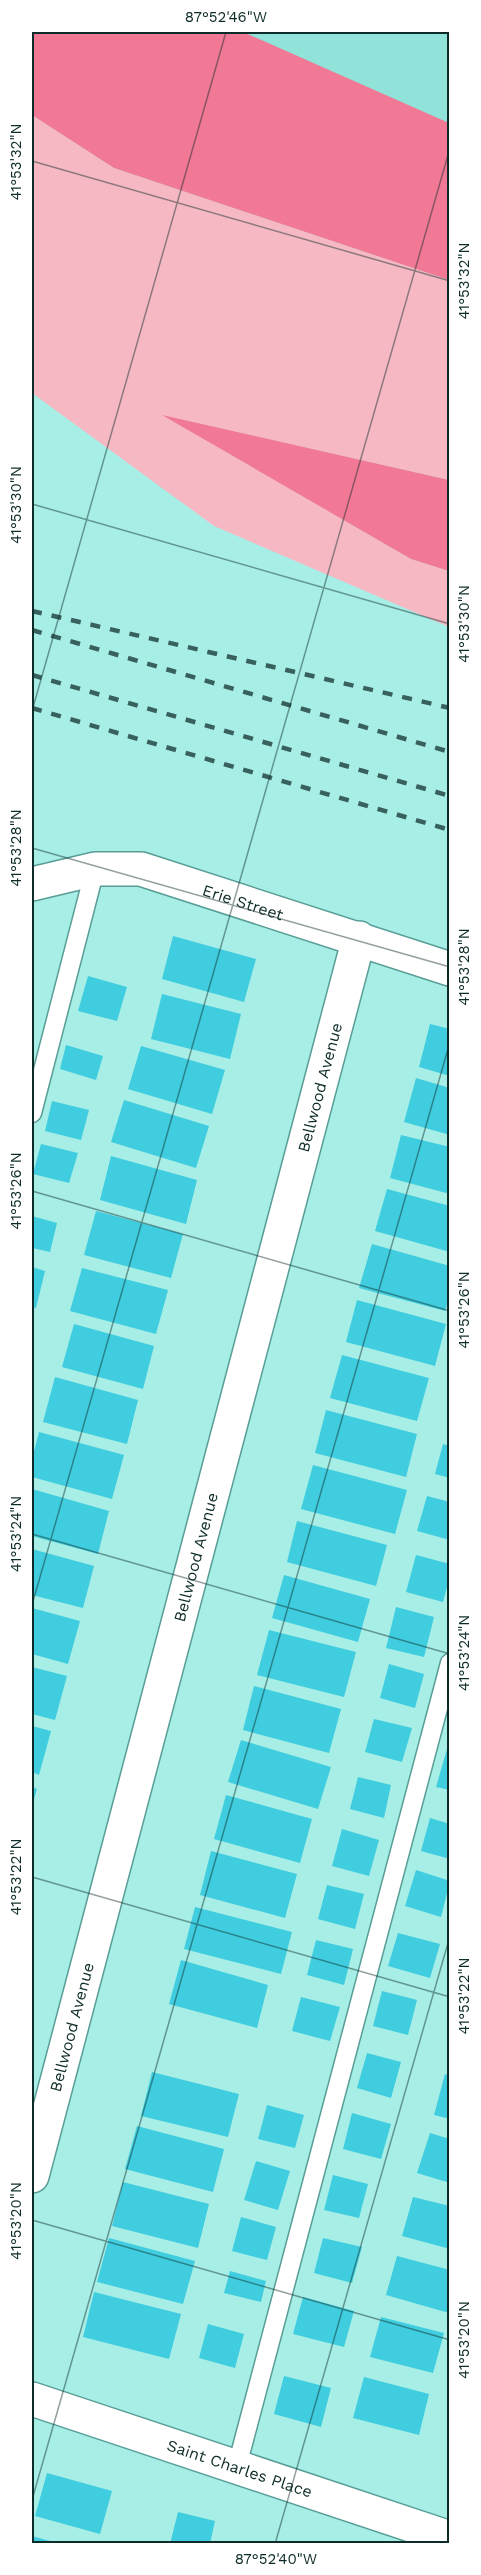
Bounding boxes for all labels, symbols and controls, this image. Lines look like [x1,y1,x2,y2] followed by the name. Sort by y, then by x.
[185,8,267,26] text: 87°52'46"W
[7,123,25,201] text: 41°53'32"N
[455,242,473,320] text: 41°53'32"N
[7,466,25,544] text: 41°53'30"N
[455,585,473,663] text: 41°53'30"N
[7,809,25,887] text: 41°53'28"N
[200,881,286,925] street label: Erie Street
[455,928,473,1006] text: 41°53'28"N
[294,1021,346,1154] street label: Bellwood Avenue
[7,1152,25,1230] text: 41°53'26"N
[455,1271,473,1349] text: 41°53'26"N
[170,1491,222,1624] street label: Bellwood Avenue
[7,1496,25,1572] text: 41°53'24"N
[455,1615,473,1691] text: 41°53'24"N
[7,1838,25,1916] text: 41°53'22"N
[455,1957,473,2035] text: 41°53'22"N
[46,1960,98,2094] street label: Bellwood Avenue
[7,2182,25,2260] text: 41°53'20"N
[455,2301,473,2379] text: 41°53'20"N
[165,2436,315,2502] street label: Saint Charles Place
[235,2550,317,2568] text: 87°52'40"W

